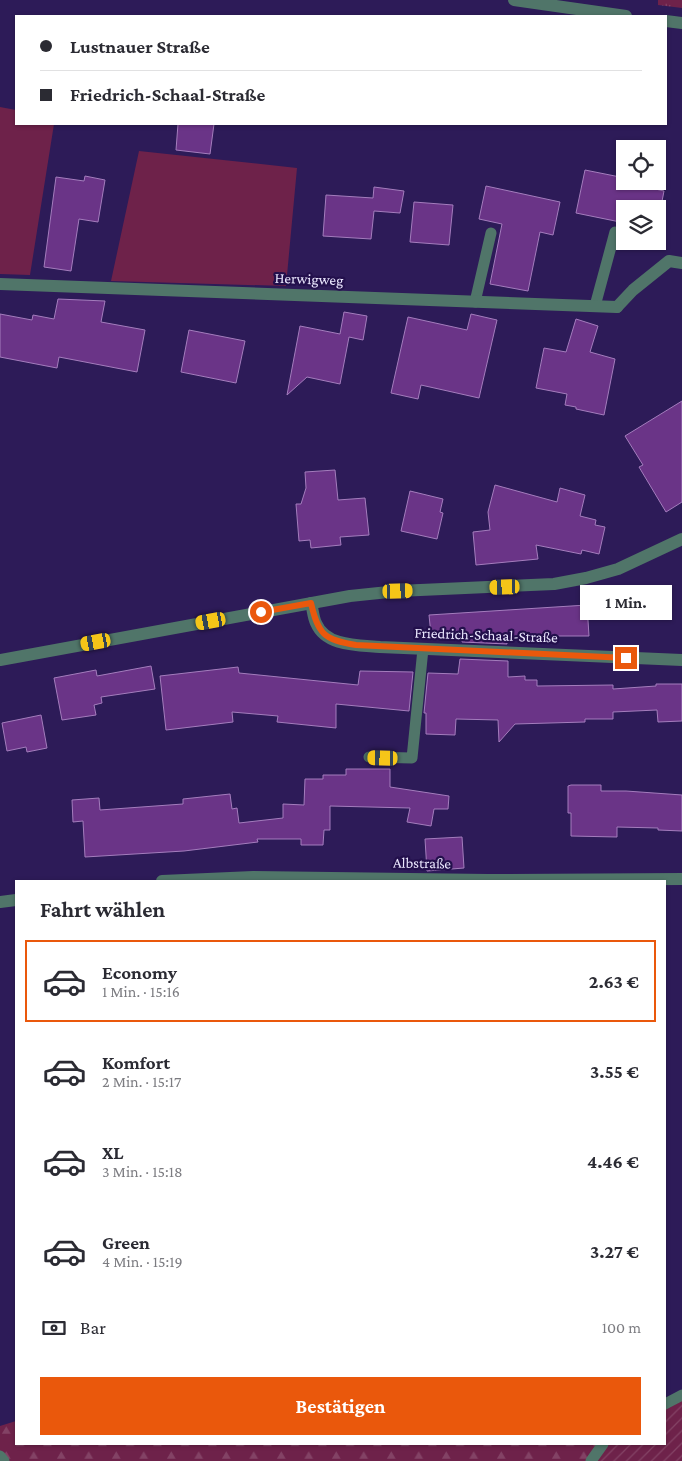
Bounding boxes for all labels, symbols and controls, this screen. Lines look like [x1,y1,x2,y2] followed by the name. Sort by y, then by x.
[70,36,210,57] text: Lustnauer Straße
[70,84,265,105] text: Friedrich-Schaal-Straße
[616,140,666,250] map controls
[616,140,666,190] button: locate
[616,200,666,250] button: layers
[274,270,344,289] street label: Herwigweg
[489,579,520,595] car
[382,583,413,599] car
[580,586,672,620] callout: 1 Min.
[605,594,647,611] text: 1 Min.
[250,601,272,623] route start
[194,611,227,631] car
[414,625,558,646] street label: Friedrich-Schaal-Straße
[79,632,112,652] car
[615,647,637,669] route end
[367,750,398,766] car
[393,854,452,872] street label: Albstraße
[40,897,165,922] text: Fahrt wählen
[42,959,87,1004] icon: car
[102,962,177,983] text: Economy
[589,971,639,992] text: 2.63 €
[102,983,180,1000] text: 1 Min. · 15:16
[42,1049,87,1094] icon: car
[102,1052,170,1073] text: Komfort
[590,1061,639,1082] text: 3.55 €
[102,1073,181,1090] text: 2 Min. · 15:17
[42,1139,87,1184] icon: car
[102,1142,124,1163] text: XL
[587,1151,639,1172] text: 4.46 €
[102,1163,183,1180] text: 3 Min. · 15:18
[42,1229,87,1274] icon: car
[102,1232,150,1253] text: Green
[590,1241,639,1262] text: 3.27 €
[102,1253,183,1270] text: 4 Min. · 15:19
[40,1314,68,1342] icon: cash
[80,1317,106,1338] text: Bar
[602,1319,641,1336] text: 100 m
[40,1377,641,1435] button: Bestätigen

